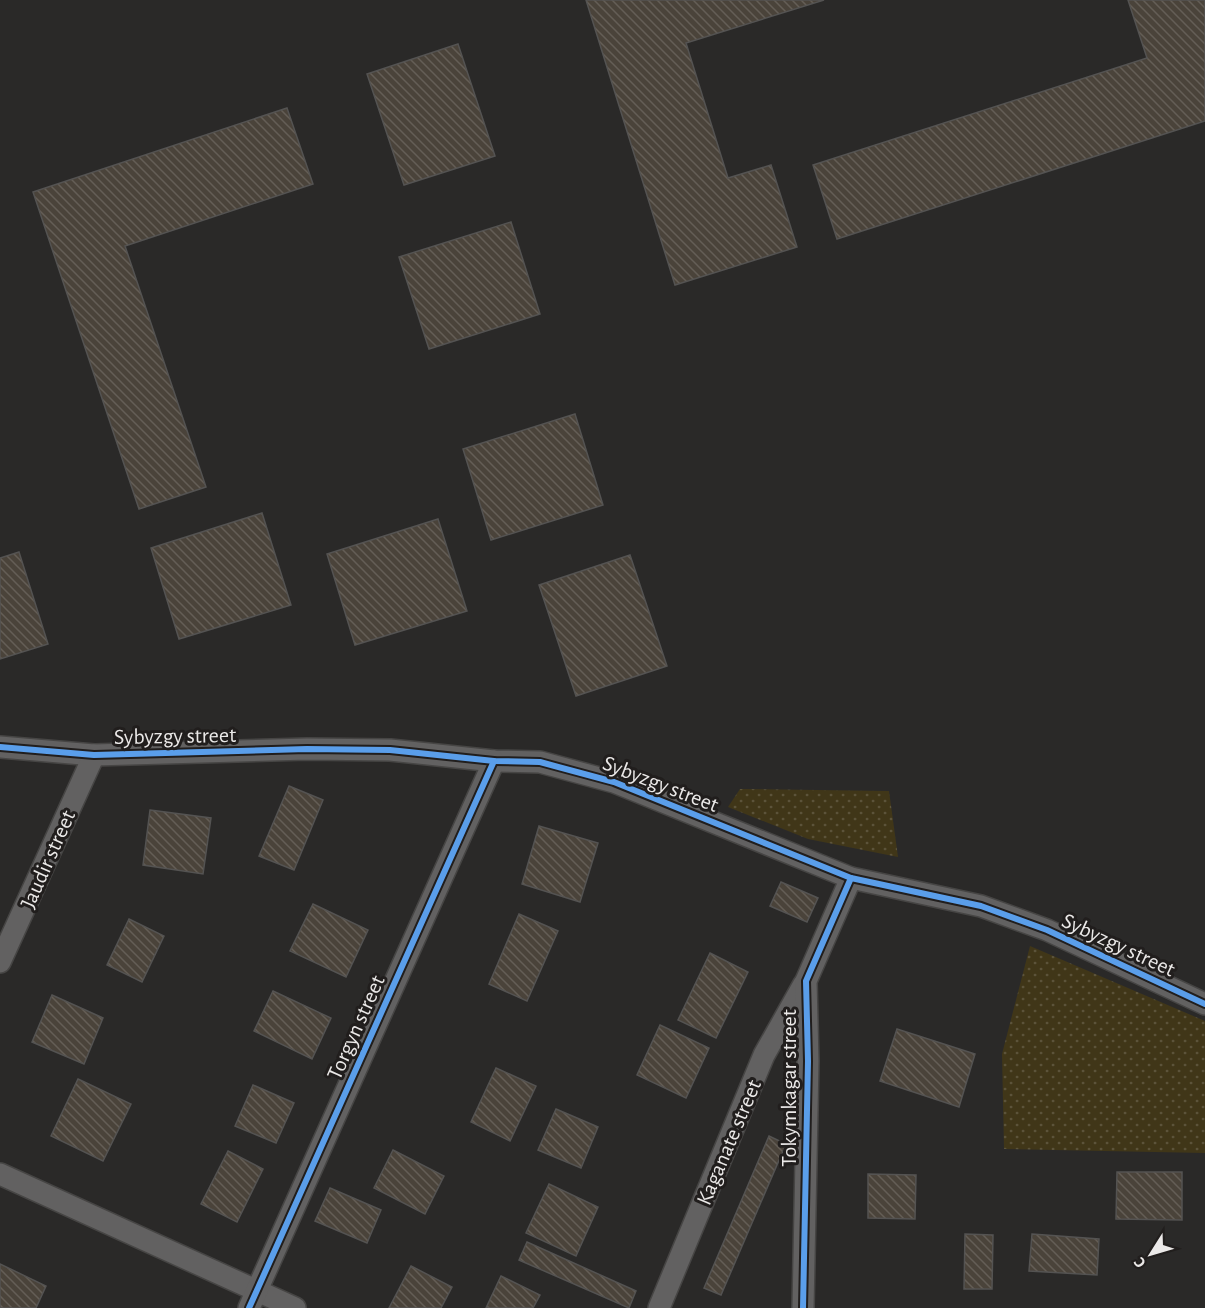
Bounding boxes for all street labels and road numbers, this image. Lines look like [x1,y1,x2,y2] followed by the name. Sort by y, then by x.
[114,724,236,748] street label: Sybyzgy street
[600,752,722,816] street label: Sybyzgy street
[17,807,79,912] street label: Jaudir street
[1059,909,1179,981] street label: Sybyzgy street
[323,972,389,1083] street label: Torgyn street
[778,1009,800,1167] street label: Tokymkagar street
[693,1076,765,1208] street label: Kaganate street

